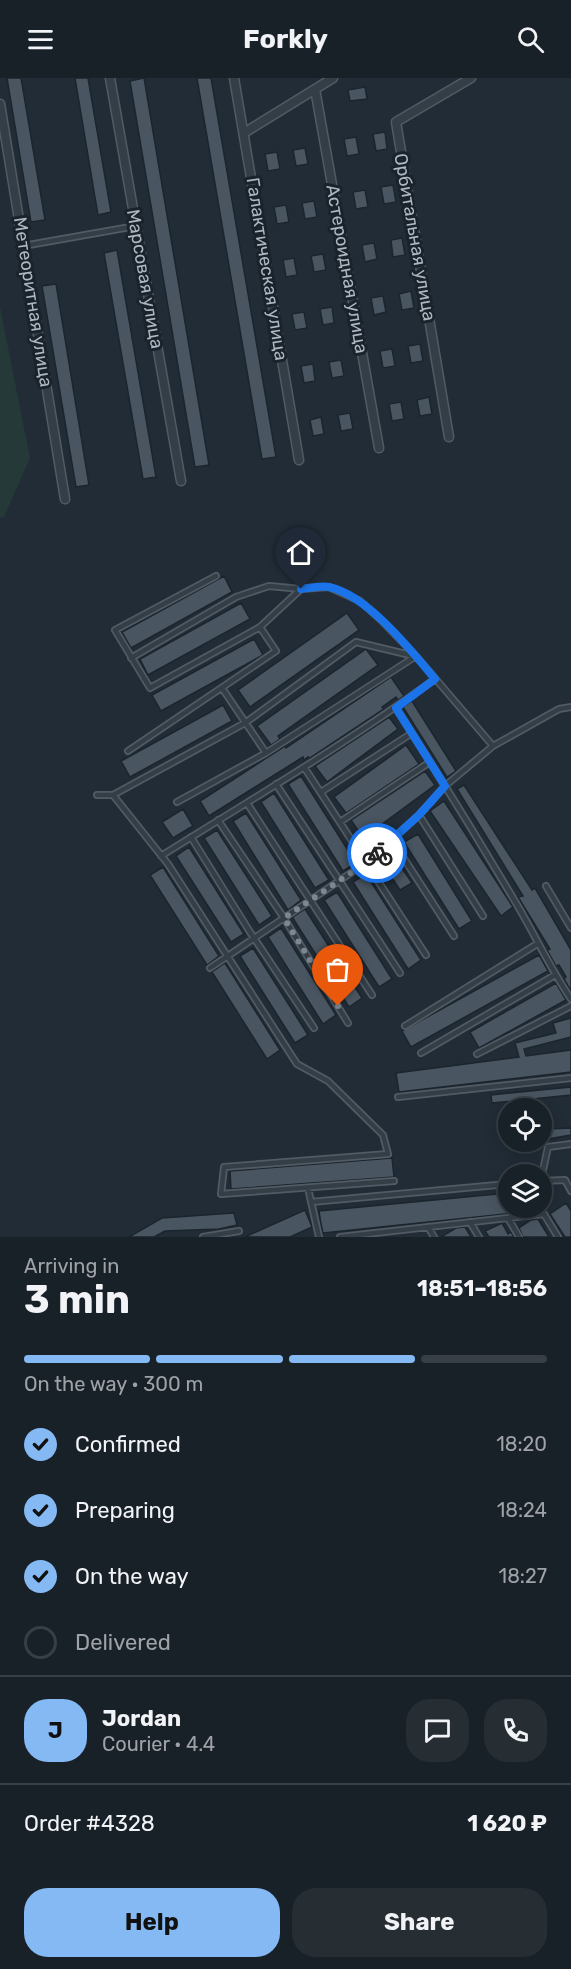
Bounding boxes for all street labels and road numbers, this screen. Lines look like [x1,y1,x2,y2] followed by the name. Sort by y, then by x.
[389,151,441,323] street label: Орбитальная улица
[242,176,292,362] street label: Галактическая улица
[321,183,373,355] street label: Астероидная улица
[122,208,168,350] street label: Марсовая улица
[9,215,57,389] street label: Метеоритная улица

